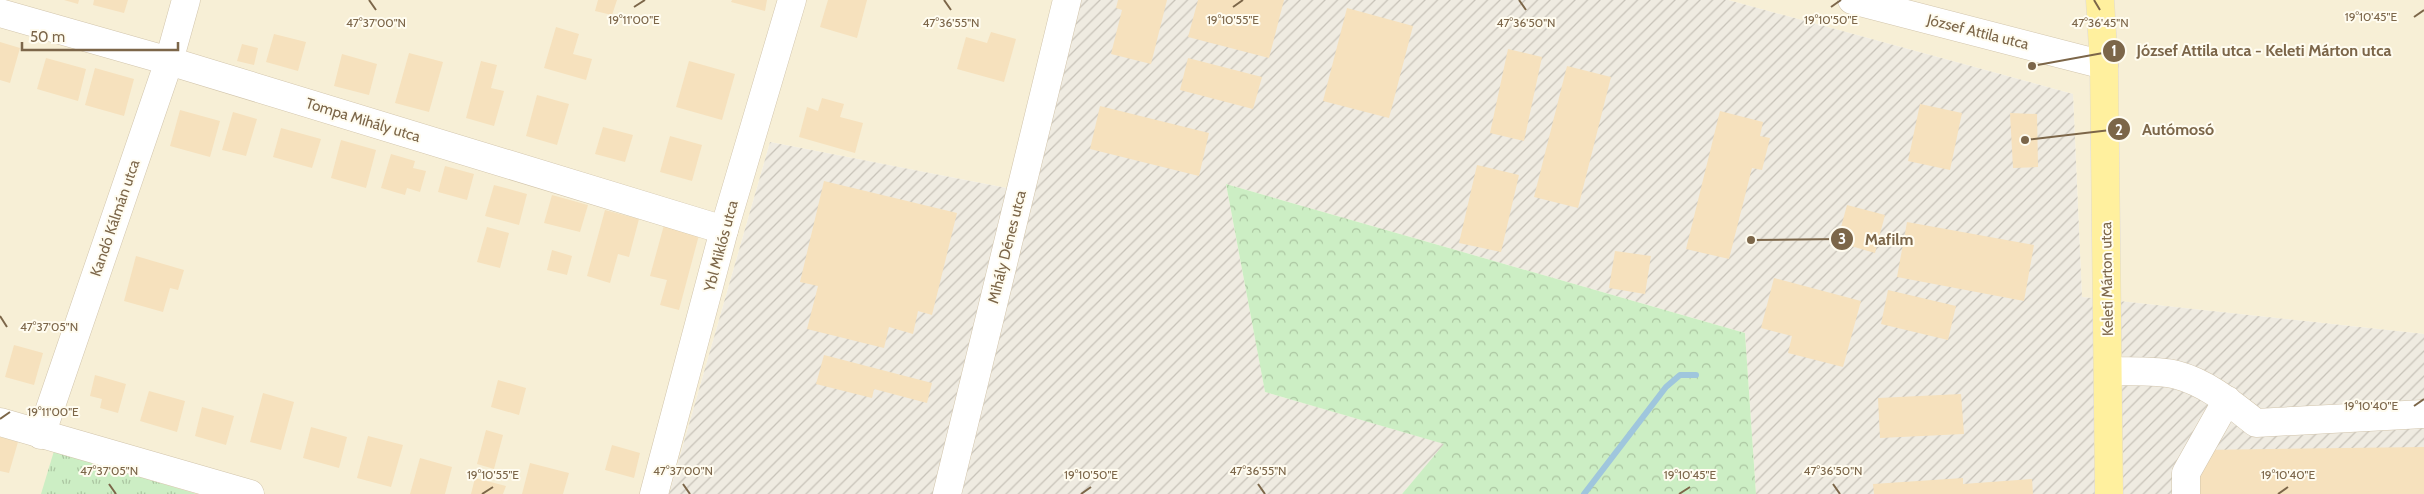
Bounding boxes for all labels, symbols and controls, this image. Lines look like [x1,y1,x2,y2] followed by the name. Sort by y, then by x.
[2345,9,2397,24] text: 19°10'45"E
[1924,10,2031,54] street label: József Attila utca
[608,12,660,27] text: 19°11'00"E
[1207,12,1259,27] text: 19°10'55"E
[1804,12,1858,27] text: 19°10'50"E
[346,15,406,30] text: 47°37'00"N
[922,15,980,30] text: 47°36'55"N
[1496,15,1556,30] text: 47°36'50"N
[2071,15,2129,30] text: 47°36'45"N
[22,20,179,52] scale bar
[30,28,65,46] text: 50 m
[2102,35,2402,66] callout: József Attila utca - Keleti Márton utca
[2136,41,2391,60] text: József Attila utca - Keleti Márton utca
[2111,42,2117,60] text: 1
[303,94,423,146] street label: Tompa Mihály utca
[2106,114,2224,145] callout: Autómosó
[2142,120,2214,139] text: Autómosó
[2115,121,2123,139] text: 2
[87,157,144,279] street label: Kandó Kálmán utca
[984,188,1030,305] street label: Mihály Dénes utca
[700,198,742,295] street label: Ybl Miklós utca
[2097,221,2117,336] street label: Keleti Márton utca
[1830,223,1924,254] callout: Mafilm
[1838,230,1846,248] text: 3
[1865,230,1913,249] text: Mafilm
[20,319,78,334] text: 47°37'05"N
[2344,398,2398,413] text: 19°10'40"E
[27,404,79,419] text: 19°11'00"E
[80,463,138,478] text: 47°37'05"N
[653,463,713,478] text: 47°37'00"N
[1229,463,1287,478] text: 47°36'55"N
[1803,463,1863,478] text: 47°36'50"N
[467,467,519,482] text: 19°10'55"E
[1064,467,1118,482] text: 19°10'50"E
[1664,467,1716,482] text: 19°10'45"E
[2261,467,2315,482] text: 19°10'40"E

